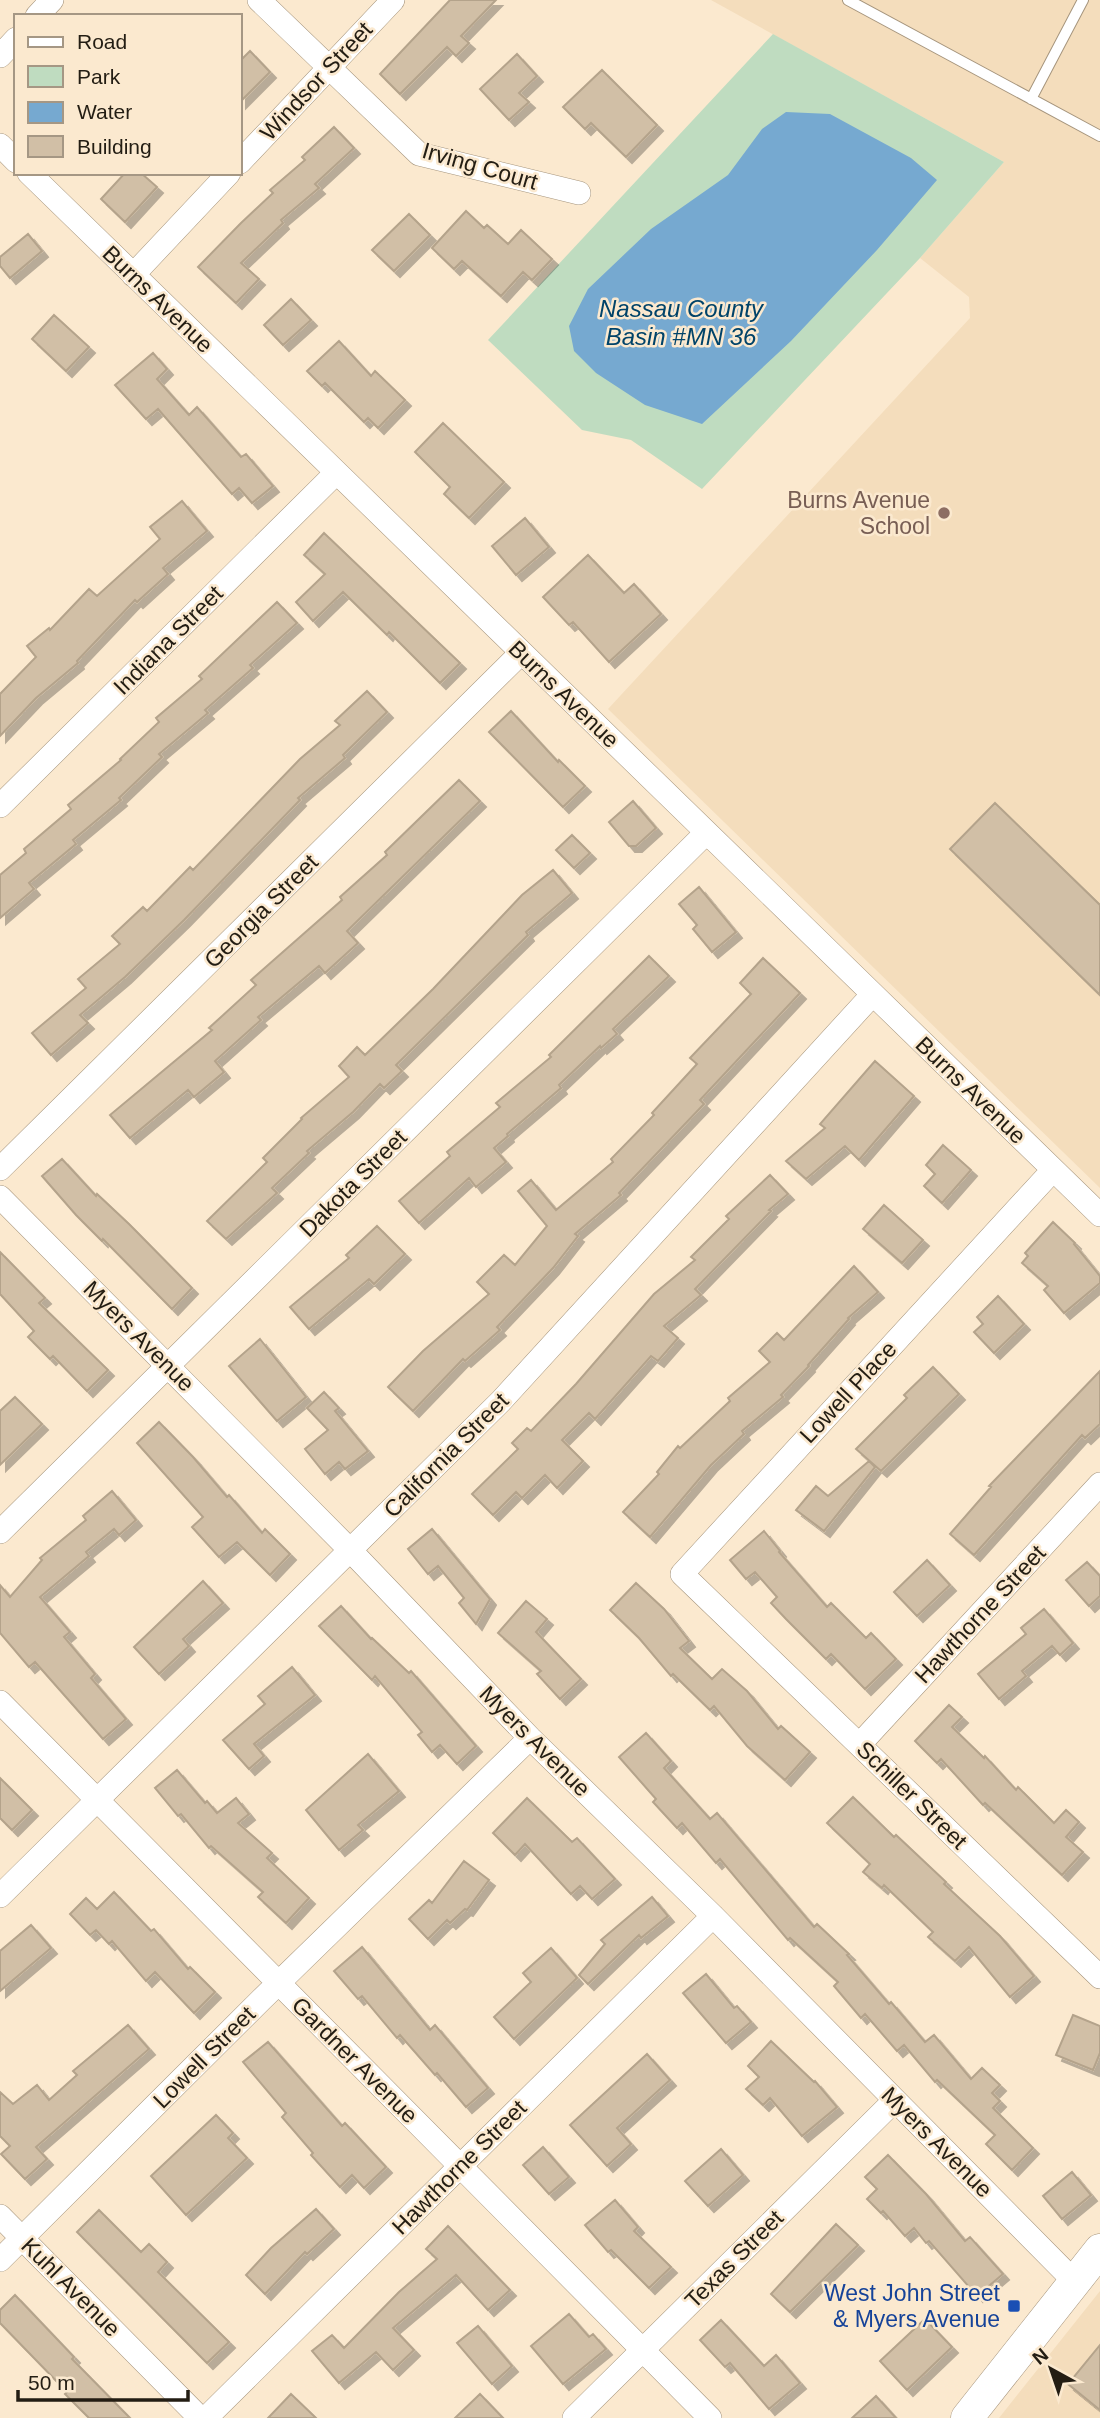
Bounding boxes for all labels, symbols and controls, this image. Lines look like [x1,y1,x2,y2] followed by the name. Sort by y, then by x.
[14,14,242,175] legend
[255,16,378,145] street label: Windsor Street
[77,30,127,53] text: Road
[77,65,121,88] text: Park
[77,100,132,123] text: Water
[77,135,152,158] text: Building
[419,137,541,195] street label: Irving Court
[98,240,218,358] street label: Burns Avenue
[599,295,765,350] water label: Nassau County Basin #MN 36
[787,487,930,539] place label: Burns Avenue School
[936,505,952,521] marker: Burns Avenue School
[108,580,228,700] street label: Indiana Street
[504,635,624,753] street label: Burns Avenue
[199,848,324,973] street label: Georgia Street
[911,1031,1031,1149] street label: Burns Avenue
[294,1124,412,1242] street label: Dakota Street
[78,1275,200,1397] street label: Myers Avenue
[794,1336,902,1448] street label: Lowell Place
[378,1387,514,1523] street label: California Street
[909,1539,1051,1688] street label: Hawthorne Street
[474,1680,596,1802] street label: Myers Avenue
[851,1736,973,1854] street label: Schiller Street
[287,1992,423,2128] street label: Gardner Avenue
[148,2000,261,2113] street label: Lowell Street
[876,2081,998,2203] street label: Myers Avenue
[387,2094,532,2239] street label: Hawthorne Street
[680,2204,789,2313] street label: Texas Street
[16,2232,126,2342] street label: Kuhl Avenue
[824,2280,1001,2332] place label: West John Street & Myers Avenue
[1006,2298,1022,2314] marker: West John Street & Myers Avenue
[1016,2334,1086,2404] north arrow
[1028,2344,1052,2369] text: N
[18,2358,187,2402] scale bar
[28,2371,75,2394] text: 50 m

